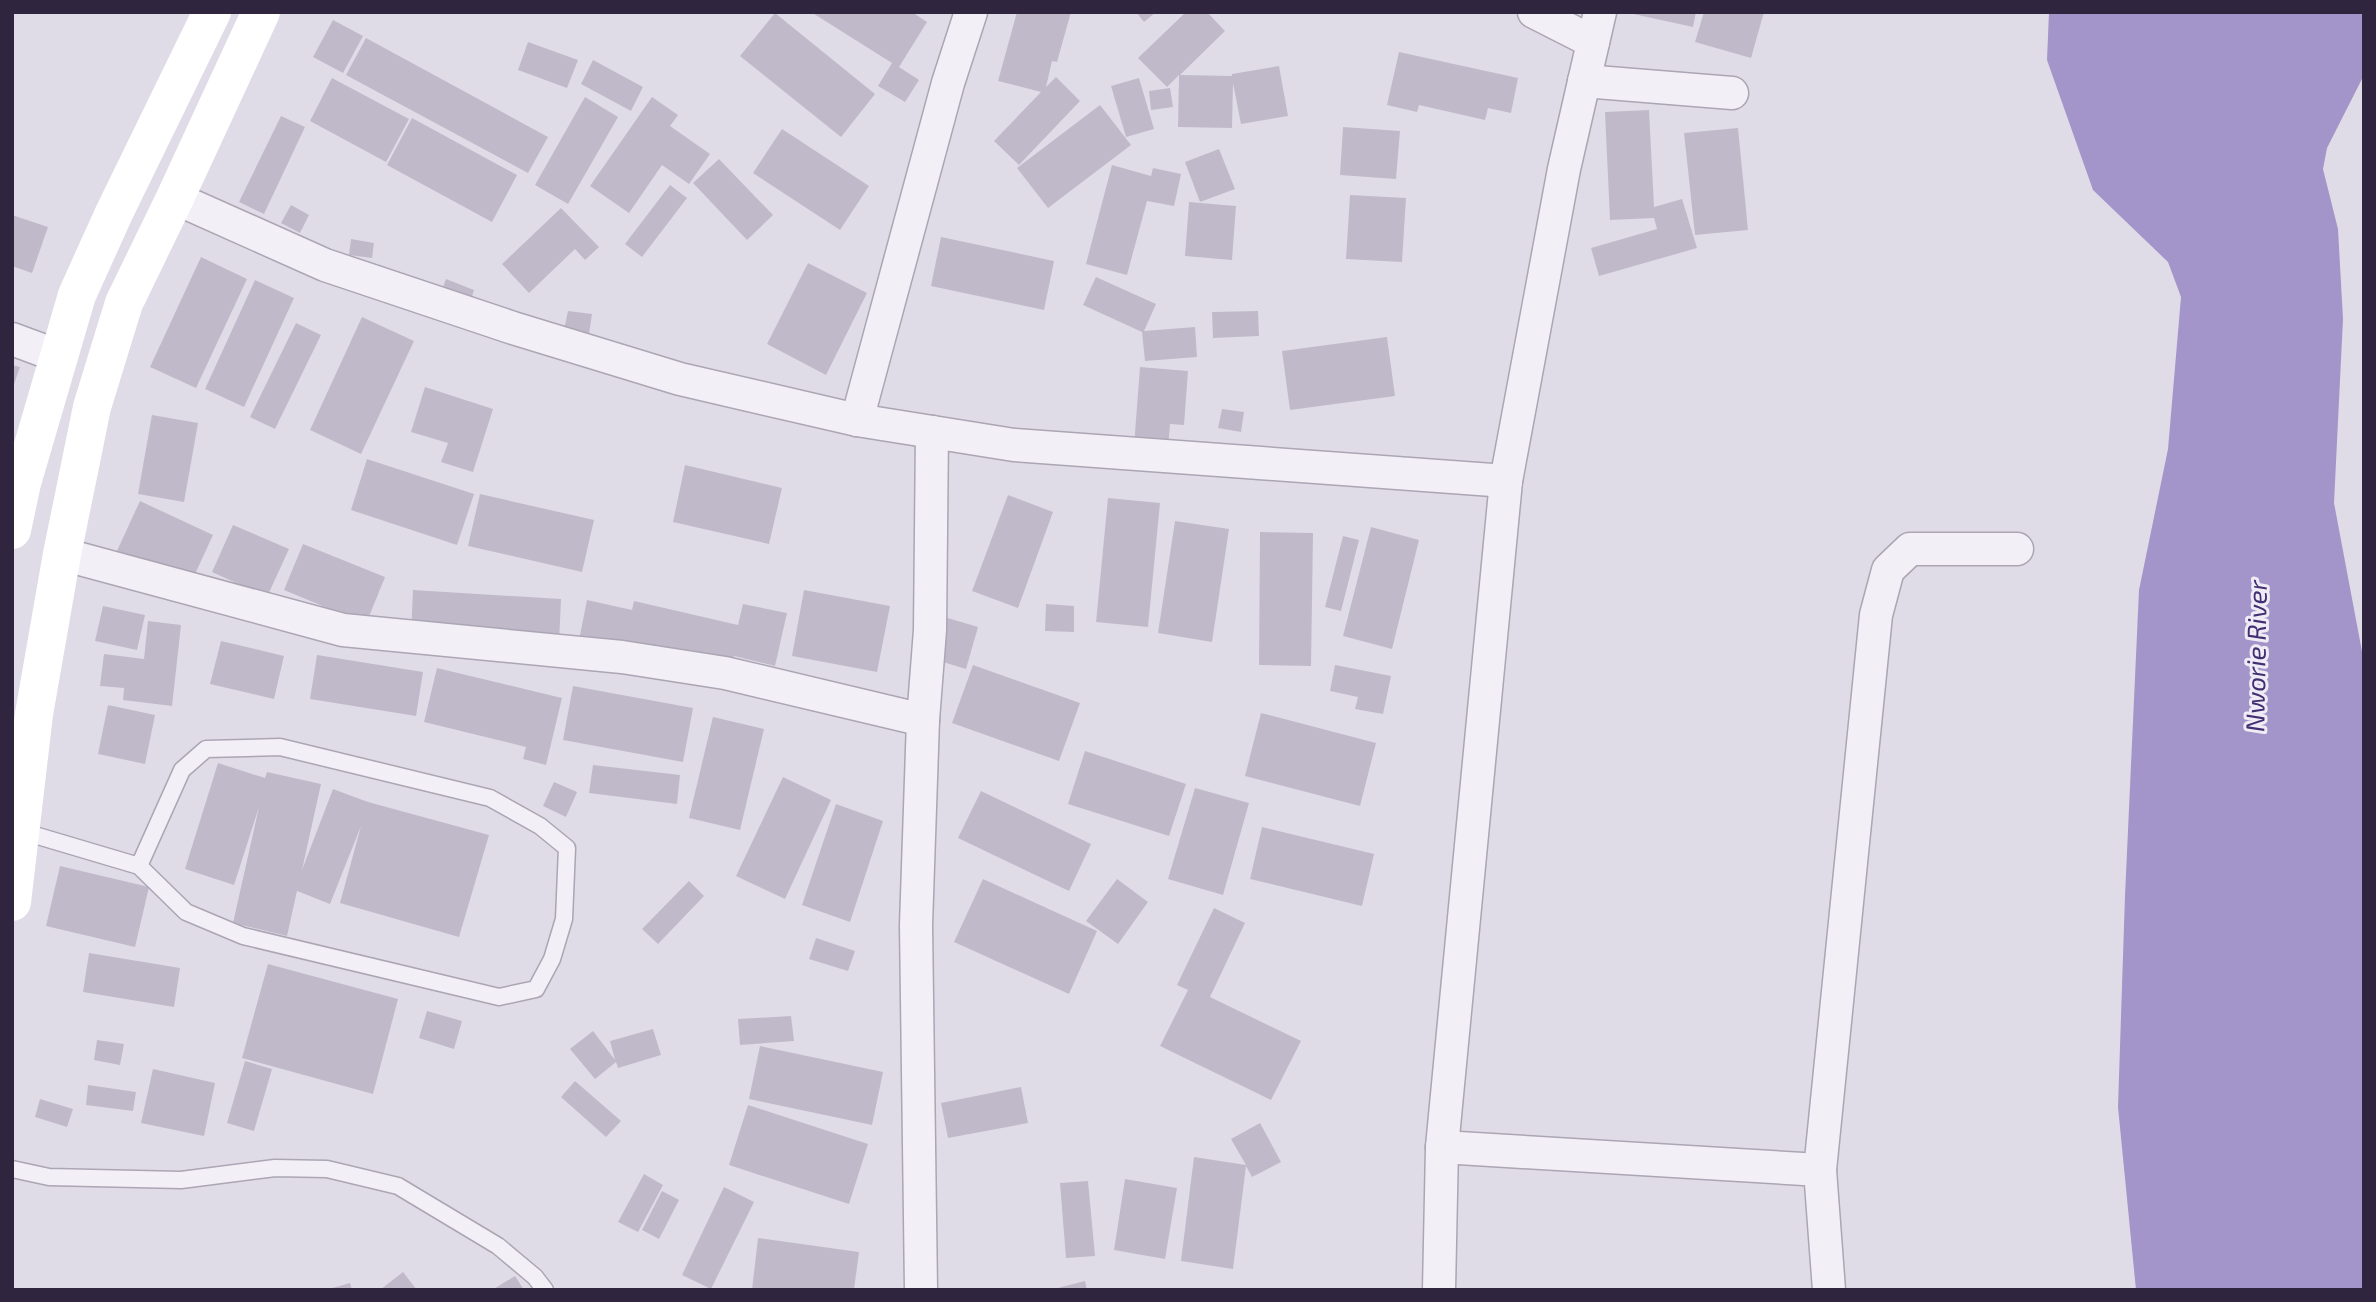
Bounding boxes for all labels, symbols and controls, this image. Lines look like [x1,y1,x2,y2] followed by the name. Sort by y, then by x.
[2238,579,2272,732] water label: Nworie River

